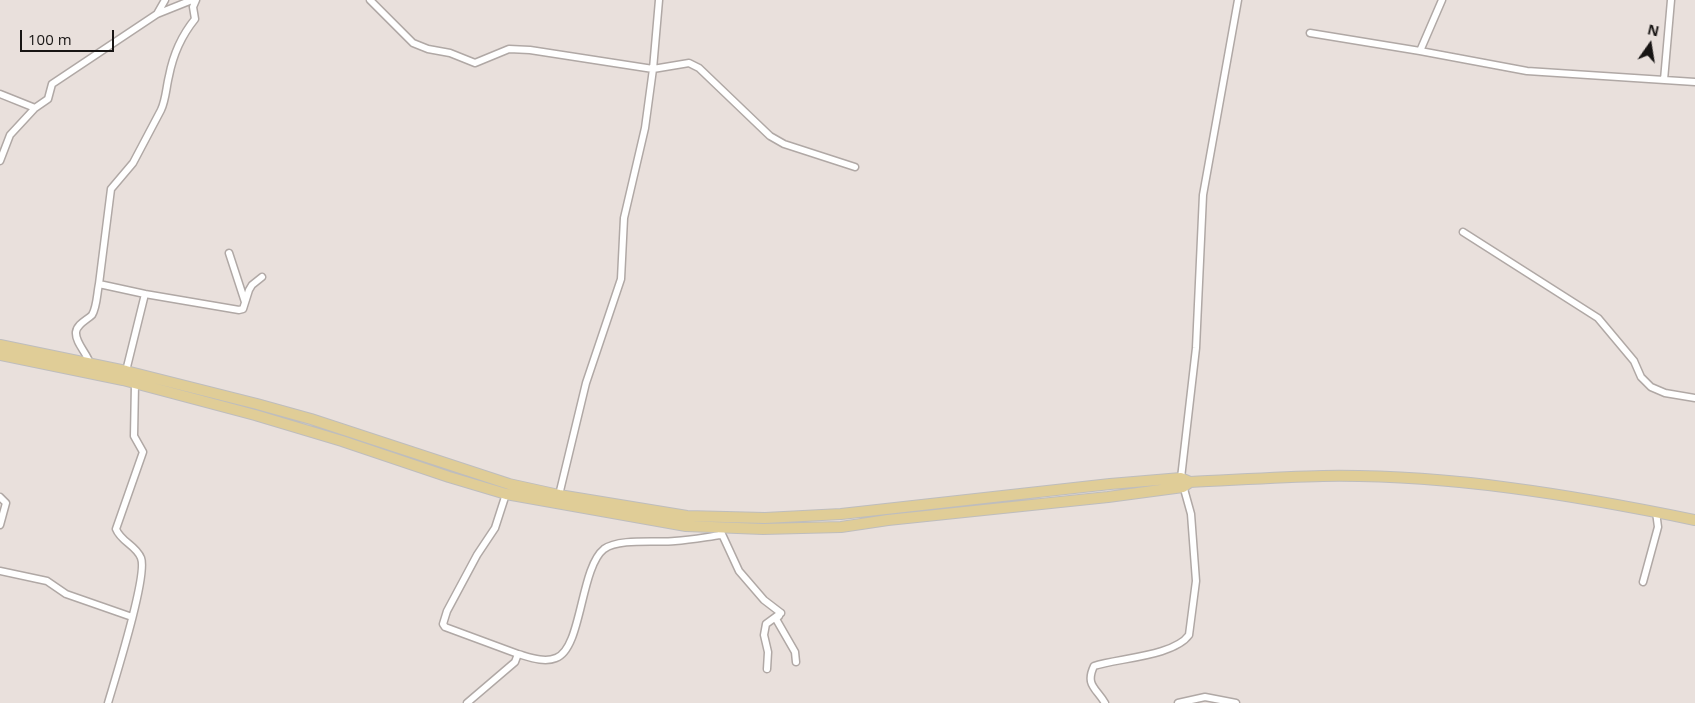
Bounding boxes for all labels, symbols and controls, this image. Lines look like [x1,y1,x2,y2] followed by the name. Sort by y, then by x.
[1646,19,1661,40] text: N
[22,20,116,52] scale bar
[1625,20,1675,70] north arrow
[28,29,72,49] text: 100 m

